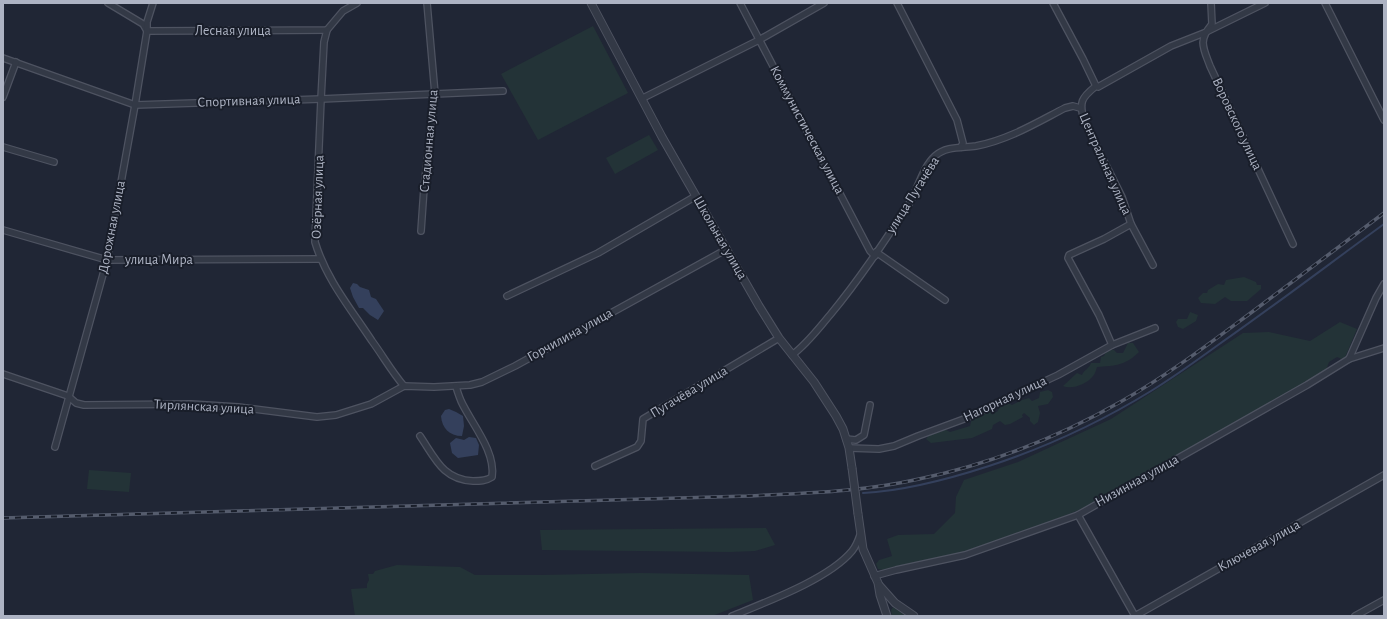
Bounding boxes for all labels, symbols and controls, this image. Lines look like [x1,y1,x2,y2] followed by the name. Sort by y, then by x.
[195,24,272,38] street label: Лесная улица
[767,63,847,197] street label: Коммунистическая улица
[1209,76,1265,173] street label: Воровского улица
[418,88,441,193] street label: Стадионная улица
[197,92,301,110] street label: Спортивная улица
[1076,111,1134,218] street label: Центральная улица
[310,154,326,239] street label: Озёрная улица
[883,154,942,237] street label: улица Пугачёва
[96,179,128,275] street label: Дорожная улица
[690,194,750,283] street label: Школьная улица
[124,253,194,267] street label: улица Мира
[525,305,616,364] street label: Горчилина улица
[648,363,731,421] street label: Пугачёва улица
[961,373,1049,424] street label: Нагорная улица
[153,397,255,417] street label: Тирлянская улица
[1093,452,1182,510] street label: Низинная улица
[1215,517,1303,574] street label: Ключевая улица

